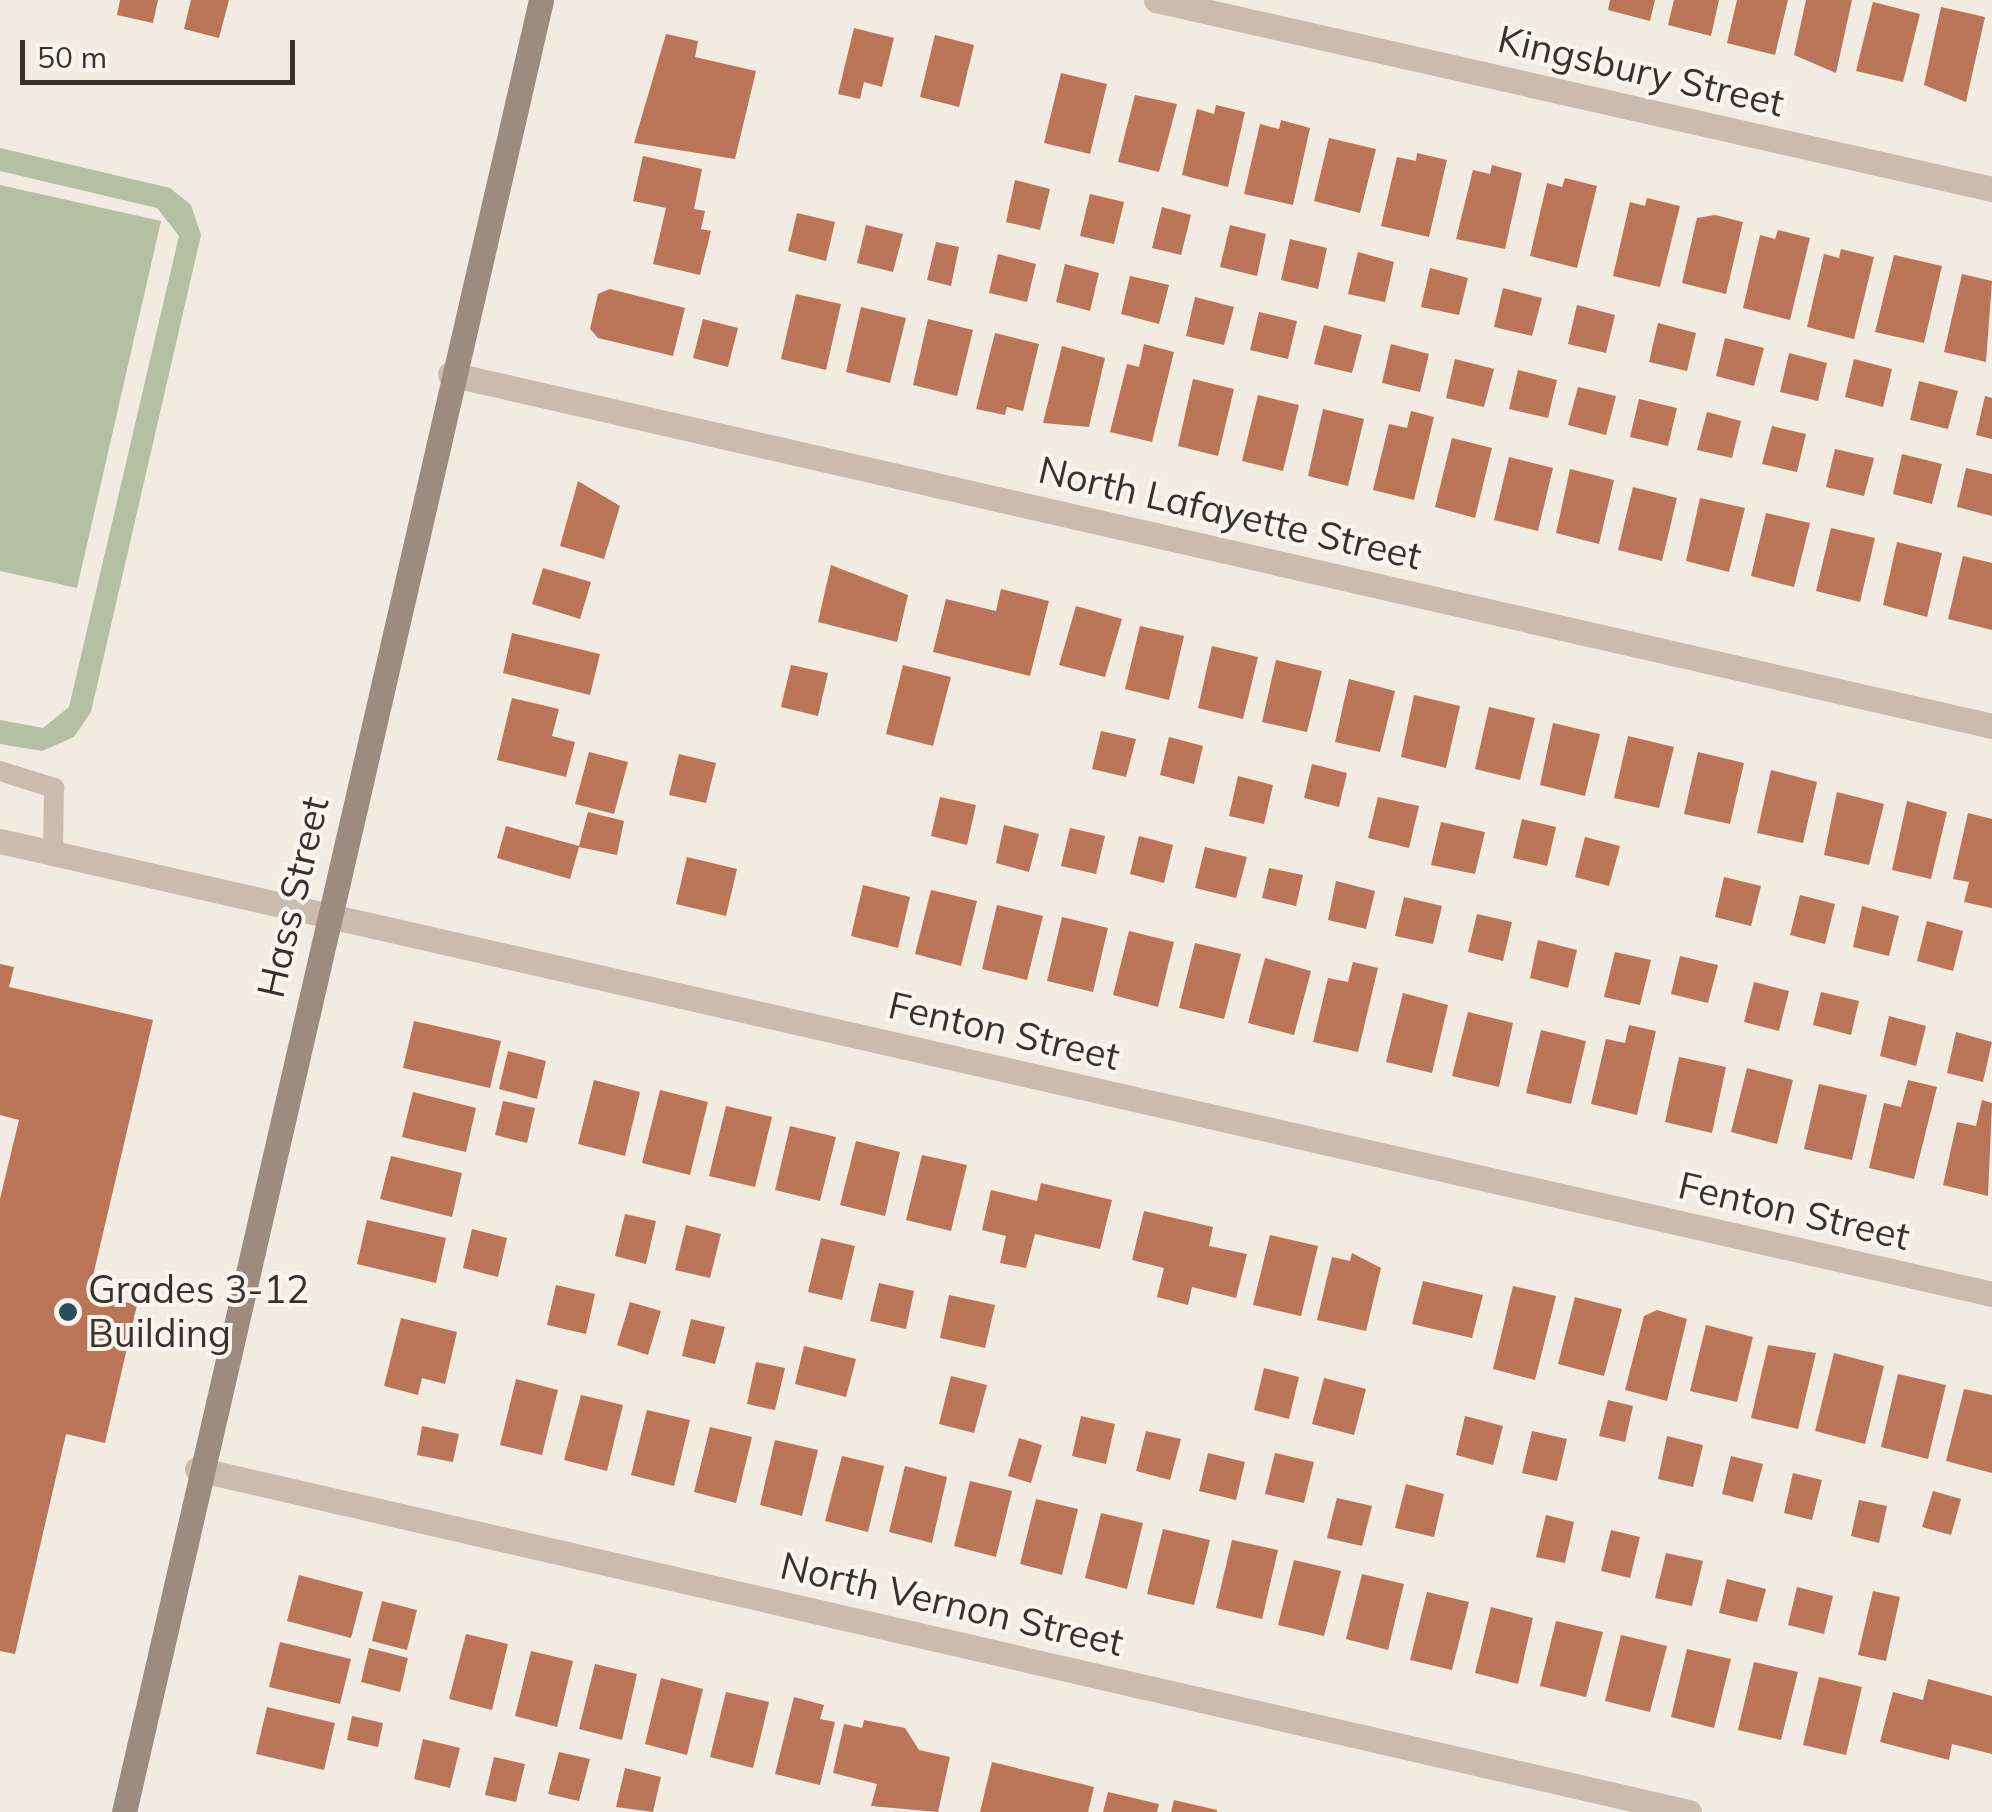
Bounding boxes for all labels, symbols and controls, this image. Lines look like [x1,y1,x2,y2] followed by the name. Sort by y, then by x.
[1494,16,1788,126] street label: Kingsbury Street
[25,20,300,82] scale bar
[37,38,107,76] text: 50 m
[1034,447,1426,579] street label: North Lafayette Street
[248,792,338,1002] street label: Hass Street
[884,982,1124,1080] street label: Fenton Street
[1674,1162,1914,1260] street label: Fenton Street
[88,1267,309,1356] place label: Grades 3-12 Building
[57,1301,79,1323] marker: Grades 3-12 Building
[776,1542,1128,1666] street label: North Vernon Street

